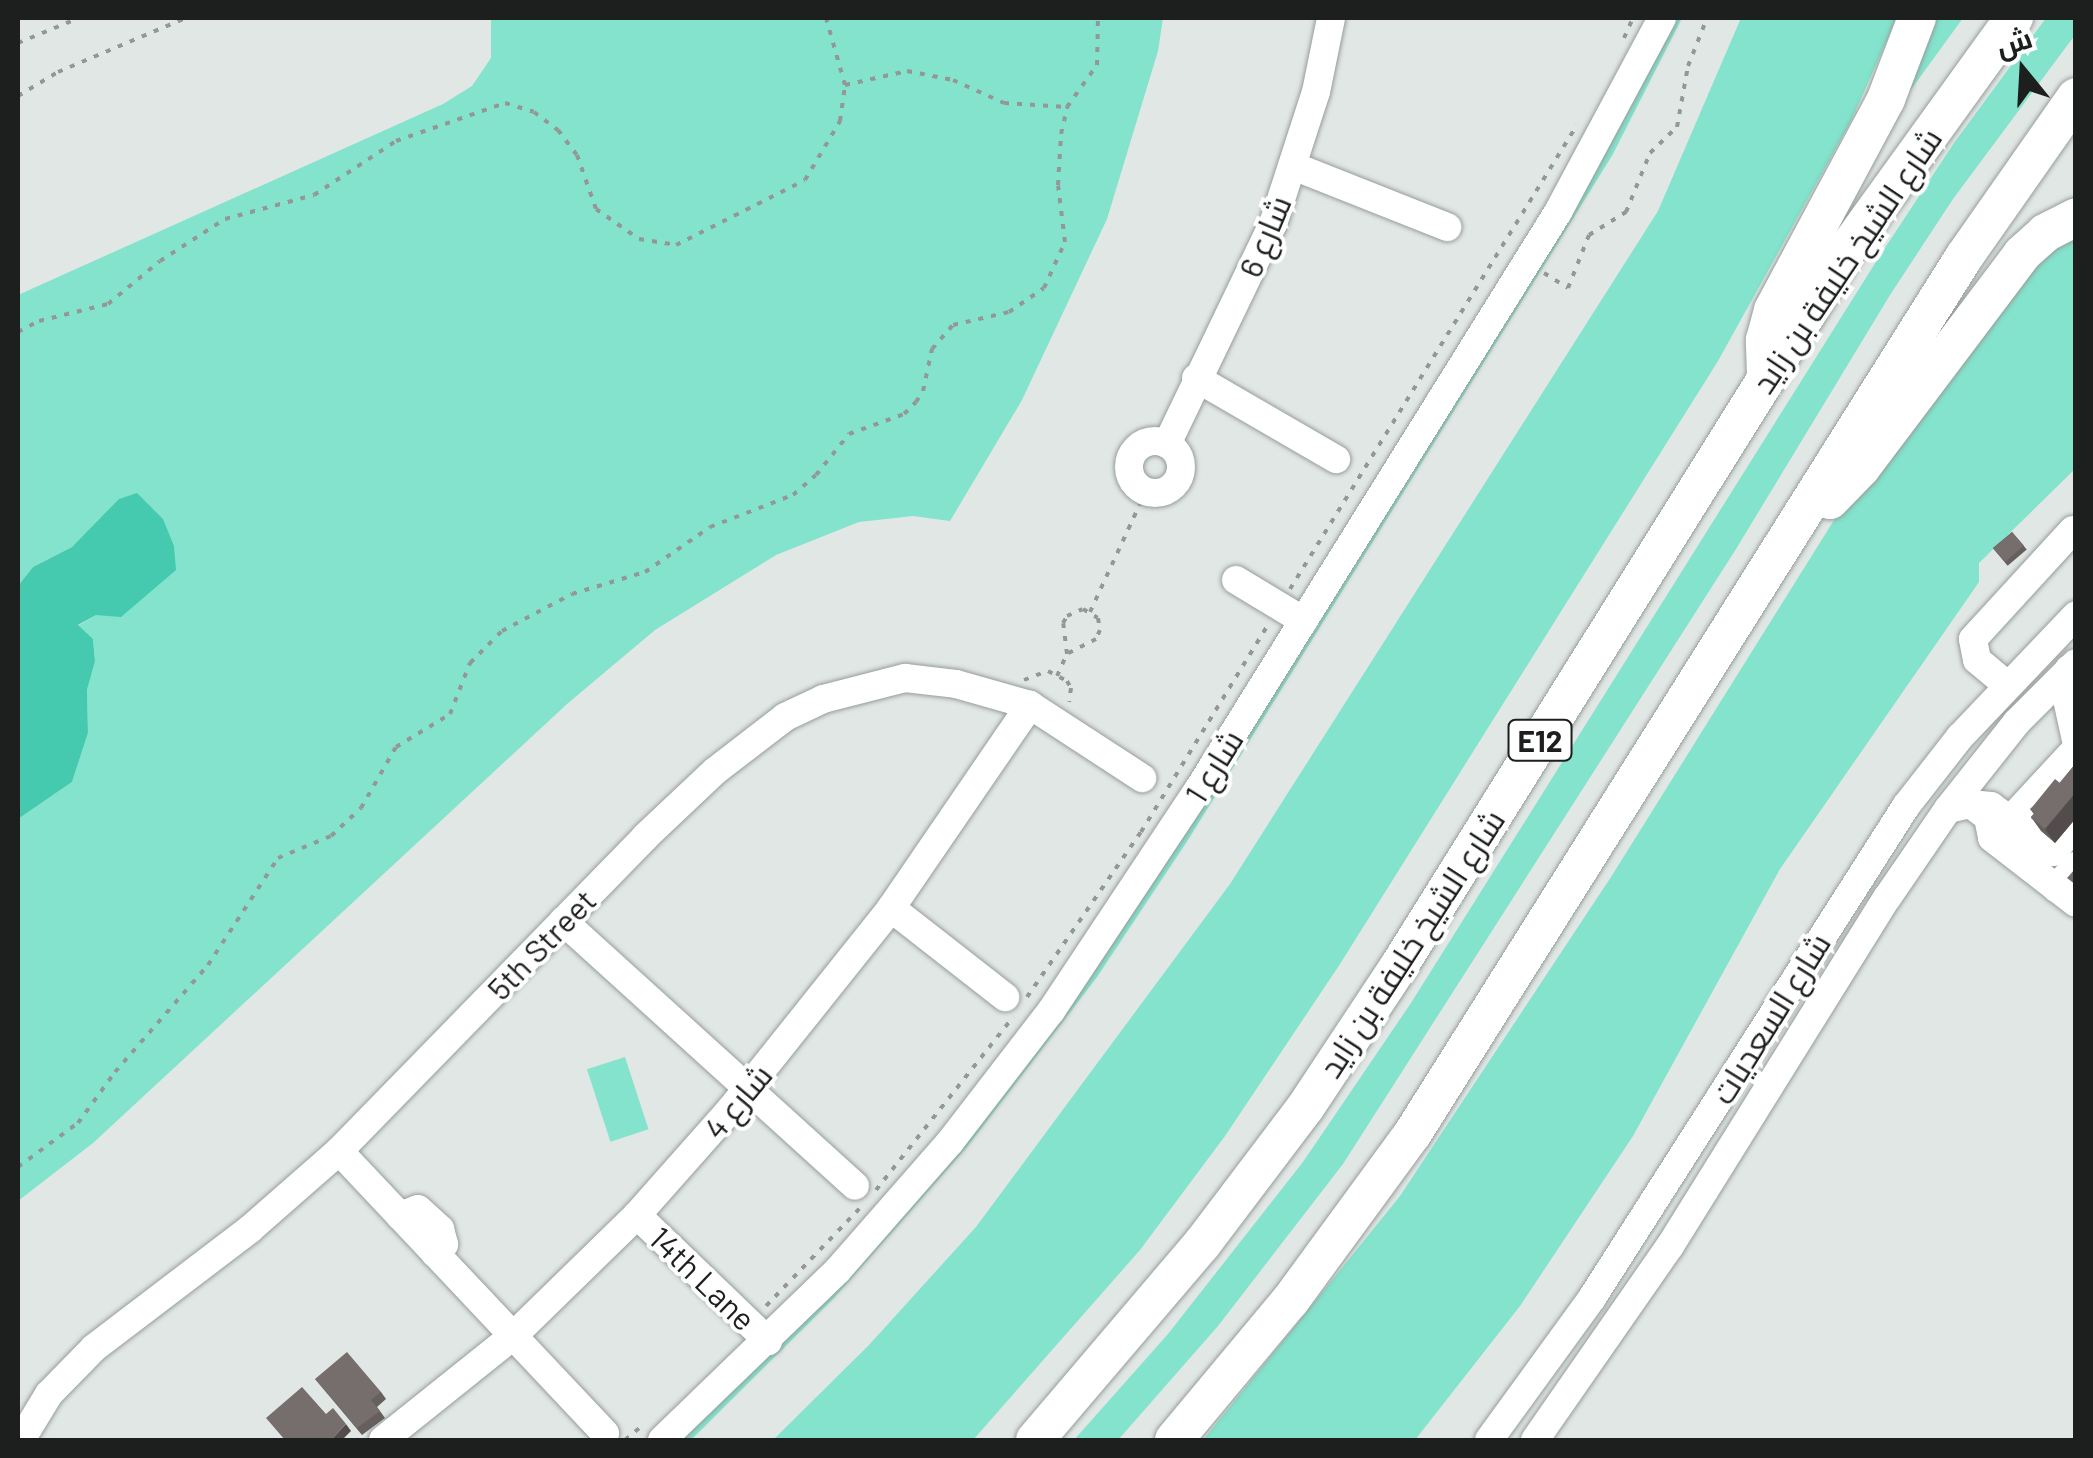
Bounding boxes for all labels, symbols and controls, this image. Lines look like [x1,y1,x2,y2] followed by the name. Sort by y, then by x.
[1973,20,2073,120] north arrow
[1991,20,2036,63] text: ش
[1743,120,1949,400] street label: شارع الشيخ خليفة بن زايد
[1230,189,1298,283] street label: شارع 6
[1508,715,1572,765] road number: E12
[1176,722,1250,810] street label: شارع 1
[1310,802,1512,1084] street label: شارع الشيخ خليفة بن زايد
[479,881,603,1007] street label: 5th Street
[1702,926,1838,1110] street label: شارع السعديات
[695,1056,779,1146] street label: شارع 4
[642,1218,764,1338] street label: 14th Lane

